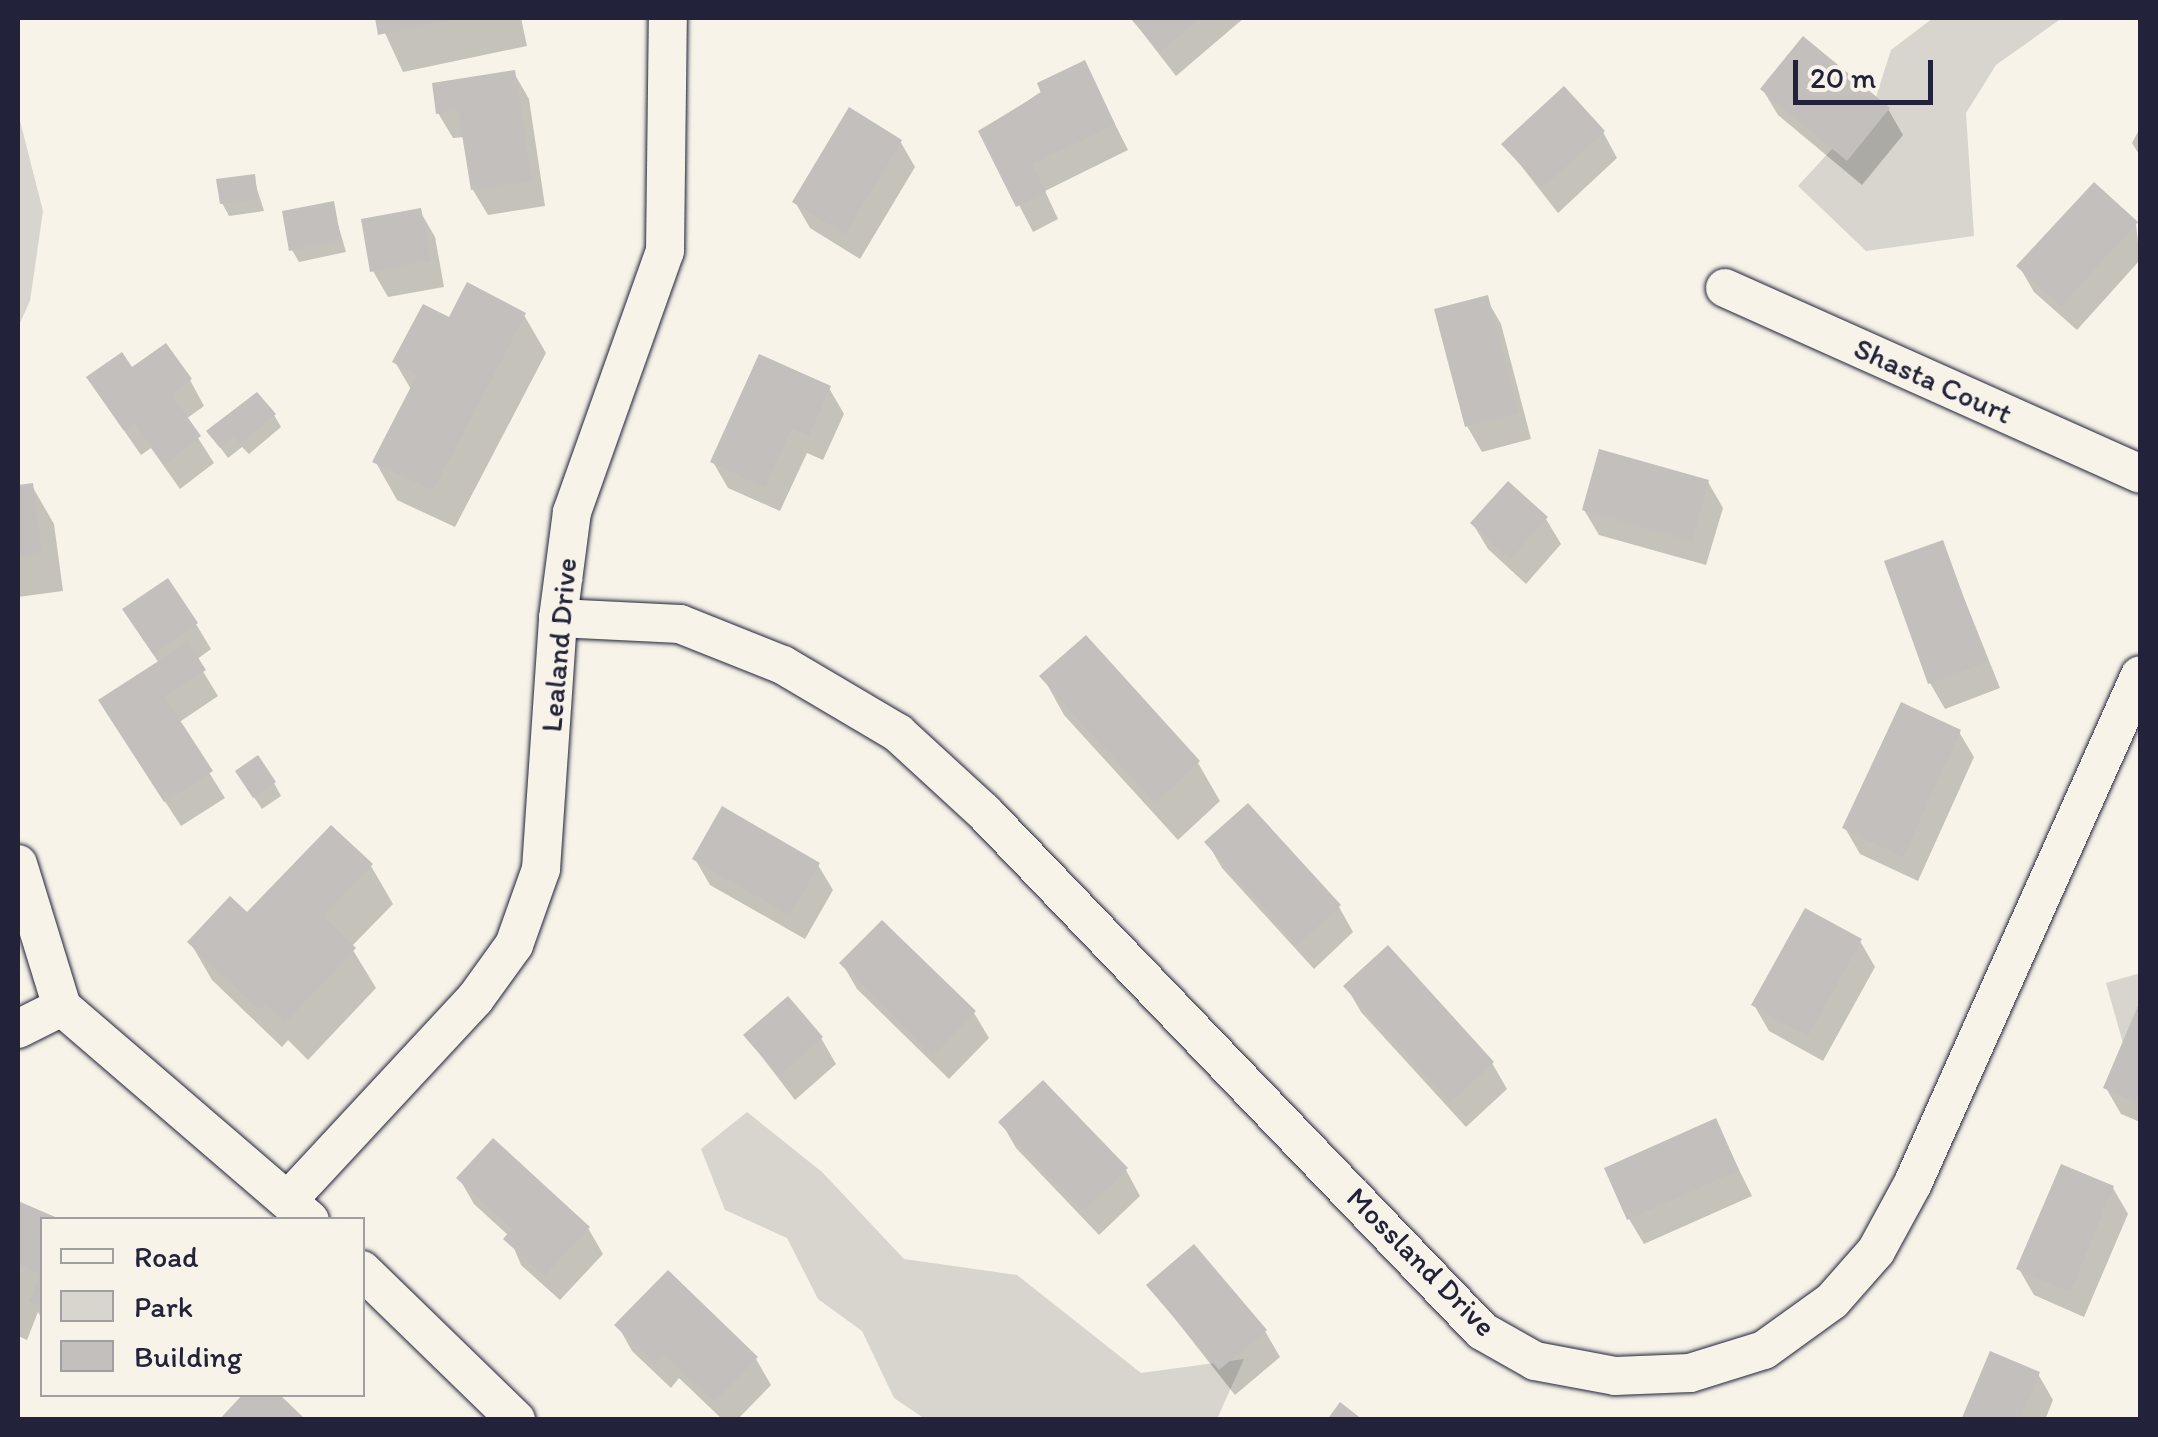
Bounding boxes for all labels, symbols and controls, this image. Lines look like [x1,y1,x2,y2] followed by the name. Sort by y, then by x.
[1798,40,1938,102] scale bar
[1810,59,1876,96] text: 20 m
[1849,330,2017,432] street label: Shasta Court
[533,556,585,734] street label: Lealand Drive
[1339,1180,1503,1344] street label: Mossland Drive
[40,1217,365,1397] legend
[134,1238,199,1275] text: Road
[134,1288,193,1325] text: Park
[134,1338,242,1375] text: Building

